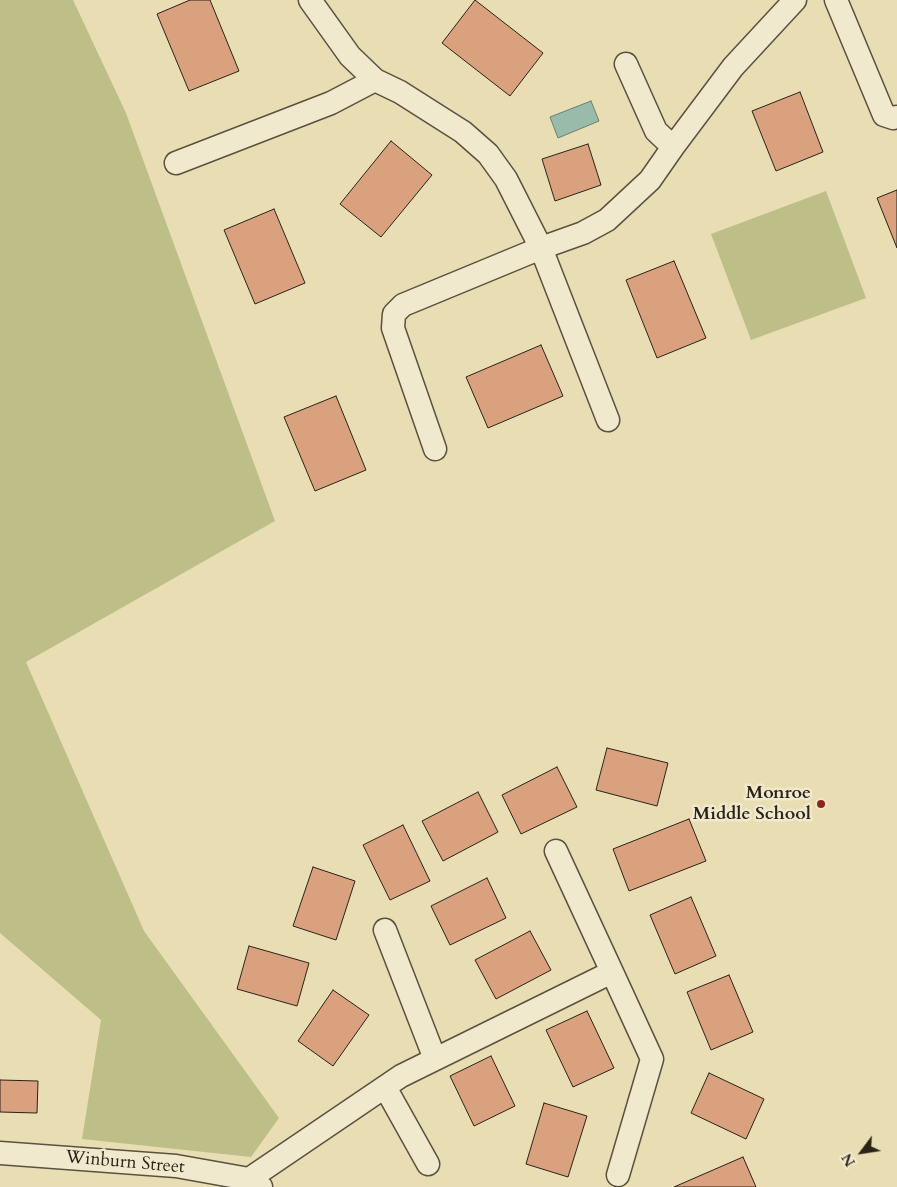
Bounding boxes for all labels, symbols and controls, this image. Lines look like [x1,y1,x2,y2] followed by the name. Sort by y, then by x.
[693,783,811,826] place label: Monroe Middle School
[815,798,827,810] marker: Monroe Middle School
[837,1127,887,1177] north arrow
[64,1147,186,1179] street label: Winburn Street
[837,1150,860,1170] text: N

